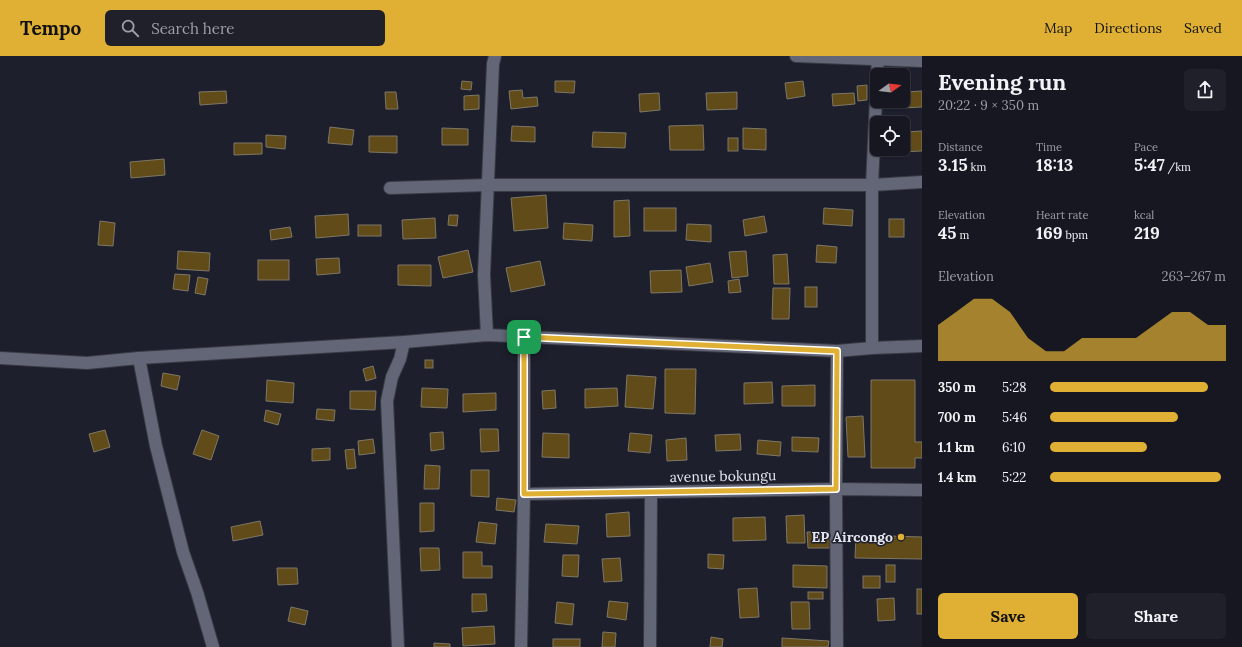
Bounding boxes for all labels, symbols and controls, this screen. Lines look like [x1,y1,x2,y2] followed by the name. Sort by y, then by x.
[105,10,385,46] search box
[20,16,81,40] text: Tempo
[119,17,141,39] icon: search
[151,19,234,38] text: Search here
[1044,19,1072,37] text: Map
[1094,19,1162,37] text: Directions
[1184,19,1222,37] text: Saved
[870,68,910,108] north arrow
[870,68,910,156] map controls
[938,68,1066,96] text: Evening run
[1184,69,1226,111] button: share
[938,97,1039,114] text: 20:22 · 9 × 350 m
[870,116,910,156] button: locate
[938,140,983,154] text: Distance
[1036,140,1062,154] text: Time
[1134,140,1158,154] text: Pace
[938,154,968,176] text: 3.15
[1036,154,1073,176] text: 18:13
[1134,154,1165,176] text: 5:47
[968,160,986,174] text: km
[1165,160,1191,174] text: /km
[938,208,985,222] text: Elevation
[1036,208,1088,222] text: Heart rate
[1134,208,1154,222] text: kcal
[938,222,956,244] text: 45
[1036,222,1062,244] text: 169
[1134,222,1160,244] text: 219
[956,228,969,242] text: m
[1062,228,1088,242] text: bpm
[938,268,994,285] text: Elevation
[1162,268,1226,285] text: 263–267 m
[507,320,541,354] pin
[513,326,535,348] icon: arrive
[938,379,976,396] text: 350 m
[1002,379,1027,396] text: 5:28
[938,409,976,426] text: 700 m
[1002,409,1027,426] text: 5:46
[938,439,975,456] text: 1.1 km
[1002,439,1026,456] text: 6:10
[670,466,776,486] street label: avenue bokungu
[938,469,977,486] text: 1.4 km
[1002,469,1026,486] text: 5:22
[811,528,893,546] place label: EP Aircongo
[896,532,906,542] marker: EP Aircongo
[938,593,1078,639] button: Save
[1086,593,1226,639] button: Share

